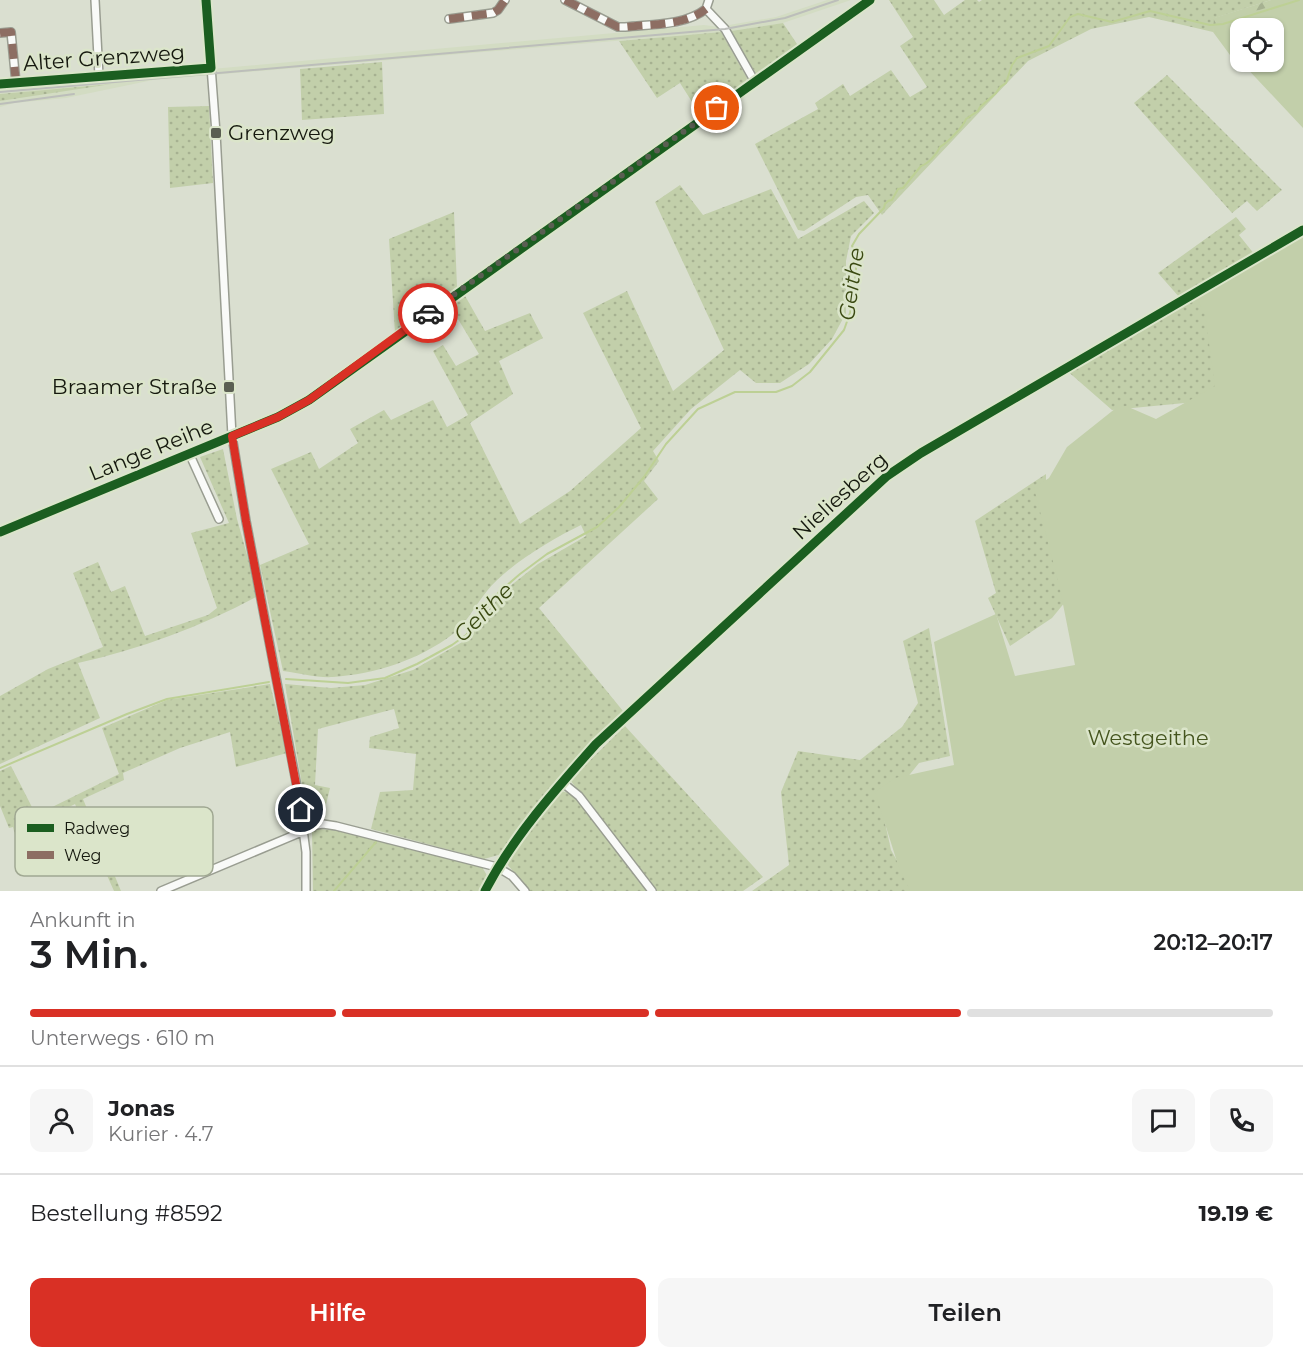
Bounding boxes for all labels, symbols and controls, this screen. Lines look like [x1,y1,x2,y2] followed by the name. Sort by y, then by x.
[1230,18,1284,72] map controls
[1230,18,1284,72] button: locate
[22,39,186,76] street label: Alter Grenzweg
[691,82,742,133] pin
[700,91,733,124] icon: bag
[228,120,335,145] place label: Grenzweg
[209,126,223,140] marker: Grenzweg
[833,246,870,322] water label: Geithe
[398,283,458,343] courier
[412,297,445,330] icon: car
[52,374,217,399] place label: Braamer Straße
[222,380,236,394] marker: Braamer Straße
[85,413,217,486] street label: Lange Reihe
[787,446,892,545] street label: Nieliesberg
[448,577,519,648] water label: Geithe
[1087,725,1209,750] park label: Westgeithe
[275,784,326,835] pin
[284,793,317,826] icon: home
[15,807,213,876] legend
[64,819,130,838] text: Radweg
[64,846,102,865] text: Weg
[30,908,136,932] text: Ankunft in
[1154,929,1273,956] text: 20:12–20:17
[30,930,148,978] text: 3 Min.
[30,1026,215,1050] text: Unterwegs · 610 m
[30,1089,93,1152] button: person
[1132,1089,1195,1152] button: chat
[1210,1089,1273,1152] button: phone
[108,1095,175,1122] text: Jonas
[108,1122,214,1146] text: Kurier · 4.7
[30,1200,222,1227] text: Bestellung #8592
[1199,1200,1273,1227] text: 19.19 €
[30,1278,646,1347] button: Hilfe
[658,1278,1273,1347] button: Teilen

